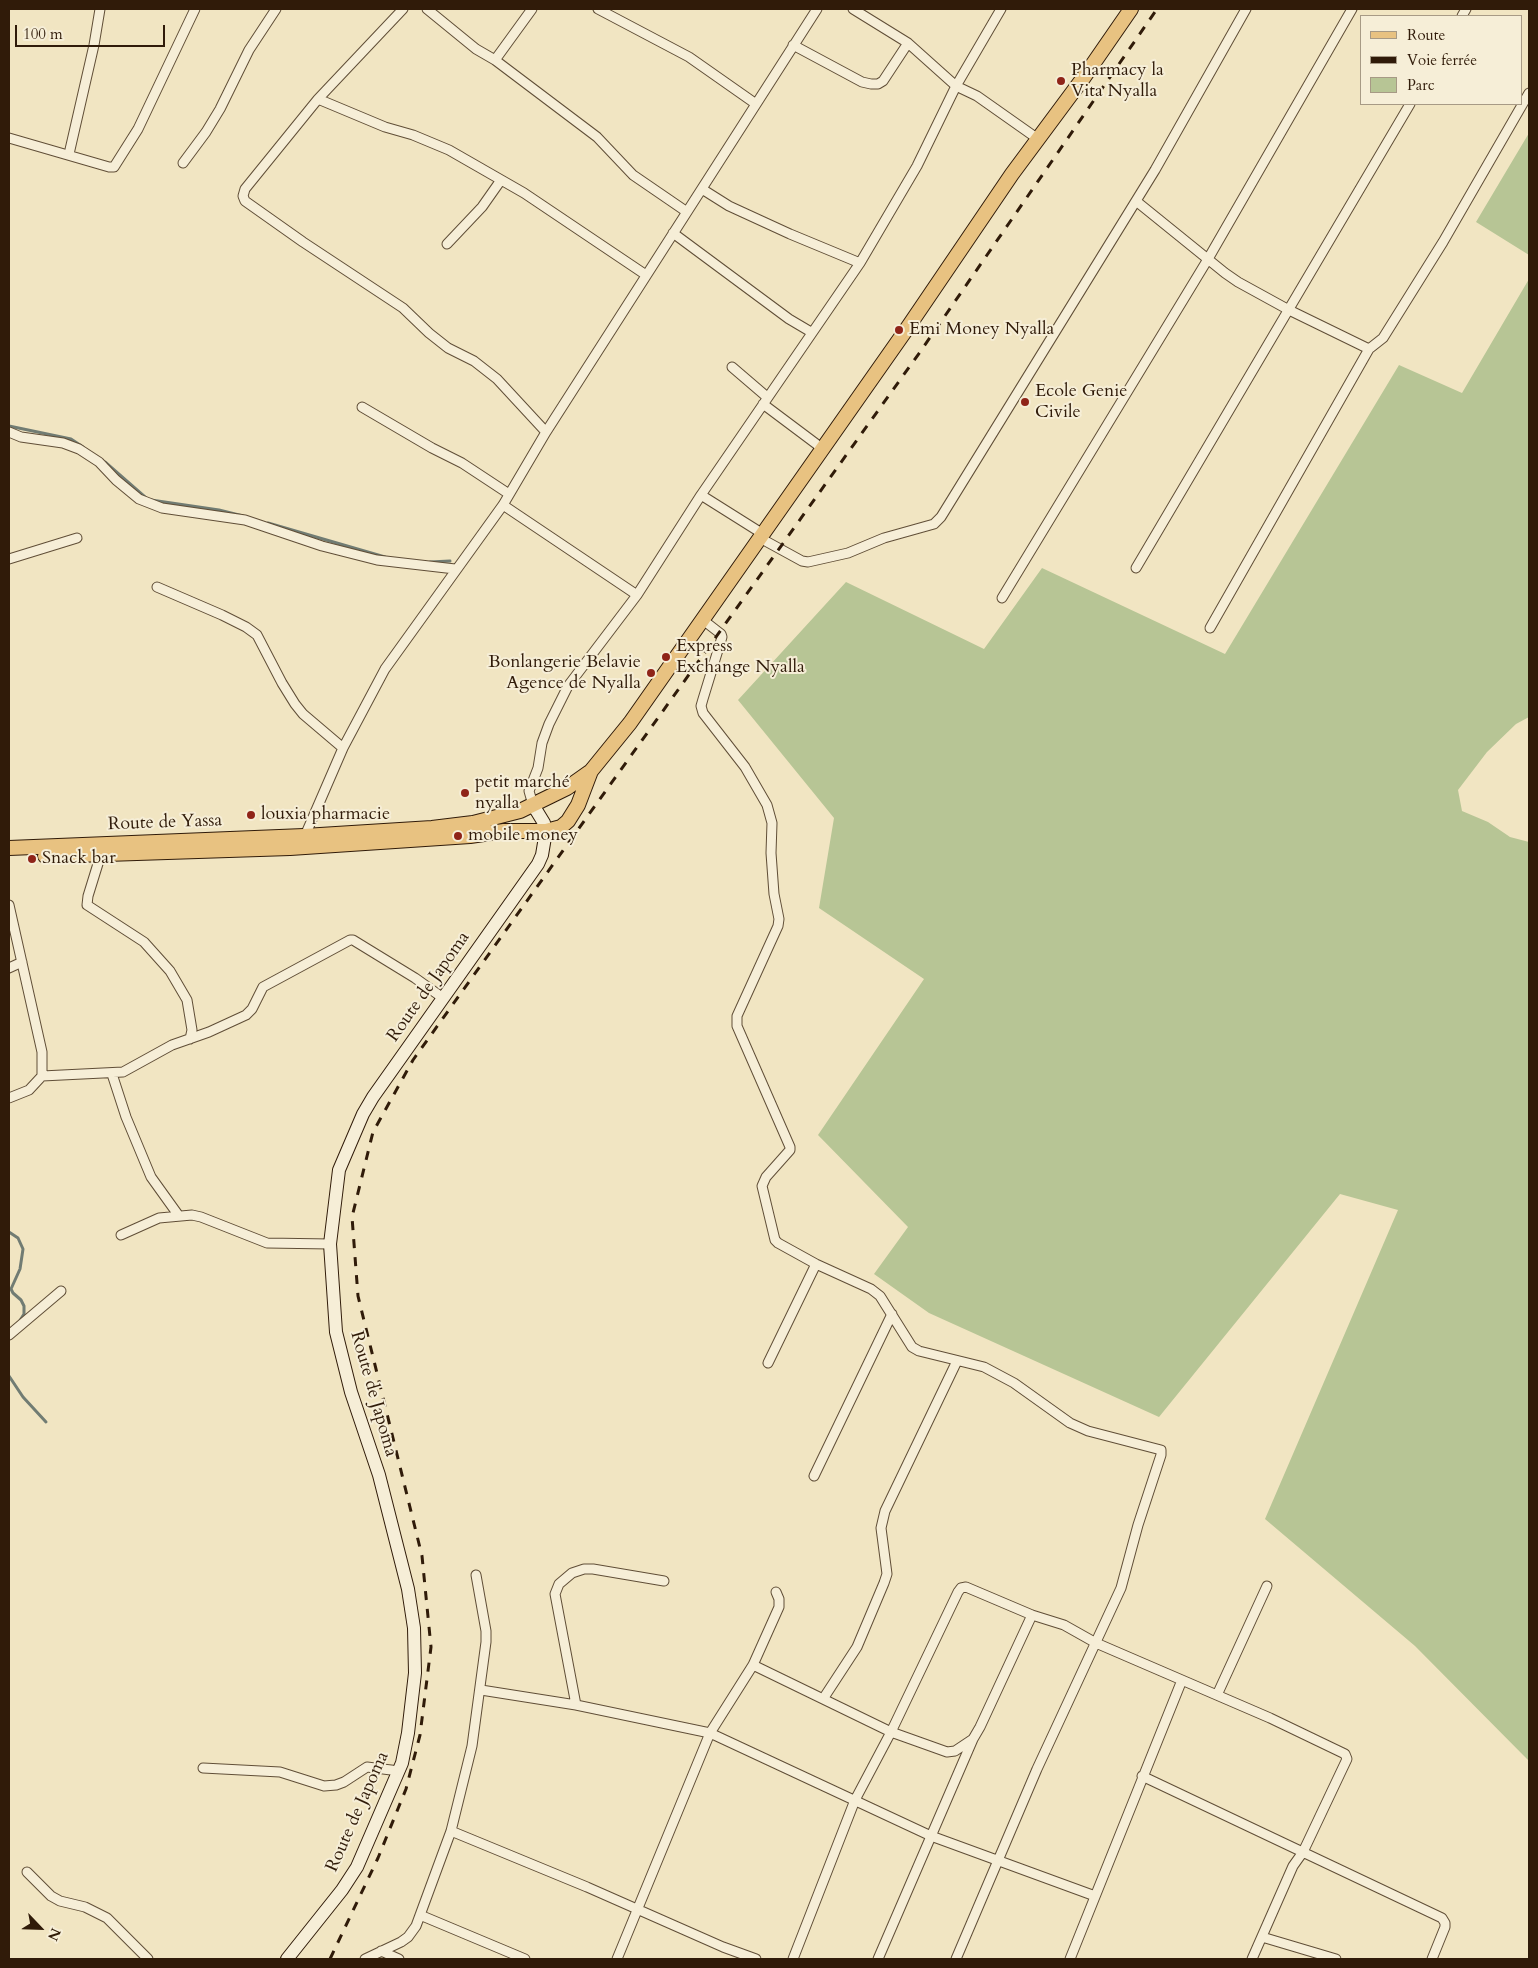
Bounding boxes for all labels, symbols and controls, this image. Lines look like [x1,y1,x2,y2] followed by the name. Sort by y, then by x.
[18,15,168,47] scale bar
[1360,15,1523,105] legend
[23,24,63,44] text: 100 m
[1407,25,1445,45] text: Route
[1407,50,1477,70] text: Voie ferrée
[1071,60,1164,102] place label: Pharmacy la Vita Nyalla
[1055,75,1067,87] marker: Pharmacy la Vita Nyalla
[1407,75,1435,95] text: Parc
[909,319,1054,341] place label: Emi Money Nyalla
[893,324,905,336] marker: Emi Money Nyalla
[1035,381,1128,424] place label: Ecole Genie Civile
[1019,396,1031,408] marker: Ecole Genie Civile
[676,636,805,679] place label: Express Exchange Nyalla
[660,651,672,663] marker: Express Exchange Nyalla
[488,652,641,694] place label: Bonlangerie Belavie Agence de Nyalla
[645,667,657,679] marker: Bonlangerie Belavie Agence de Nyalla
[475,772,570,814] place label: petit marché nyalla
[459,787,471,799] marker: petit marché nyalla
[261,804,390,826] place label: louxia pharmacie
[245,809,257,821] marker: louxia pharmacie
[107,810,223,836] street label: Route de Yassa
[468,825,578,847] place label: mobile money
[452,830,464,842] marker: mobile money
[42,848,116,870] place label: Snack bar
[26,853,38,865] marker: Snack bar
[383,928,475,1046] street label: Route de Japoma
[345,1329,401,1459] street label: Route de Japoma
[322,1748,394,1876] street label: Route de Japoma
[15,1903,65,1953] north arrow
[43,1925,65,1944] text: N

